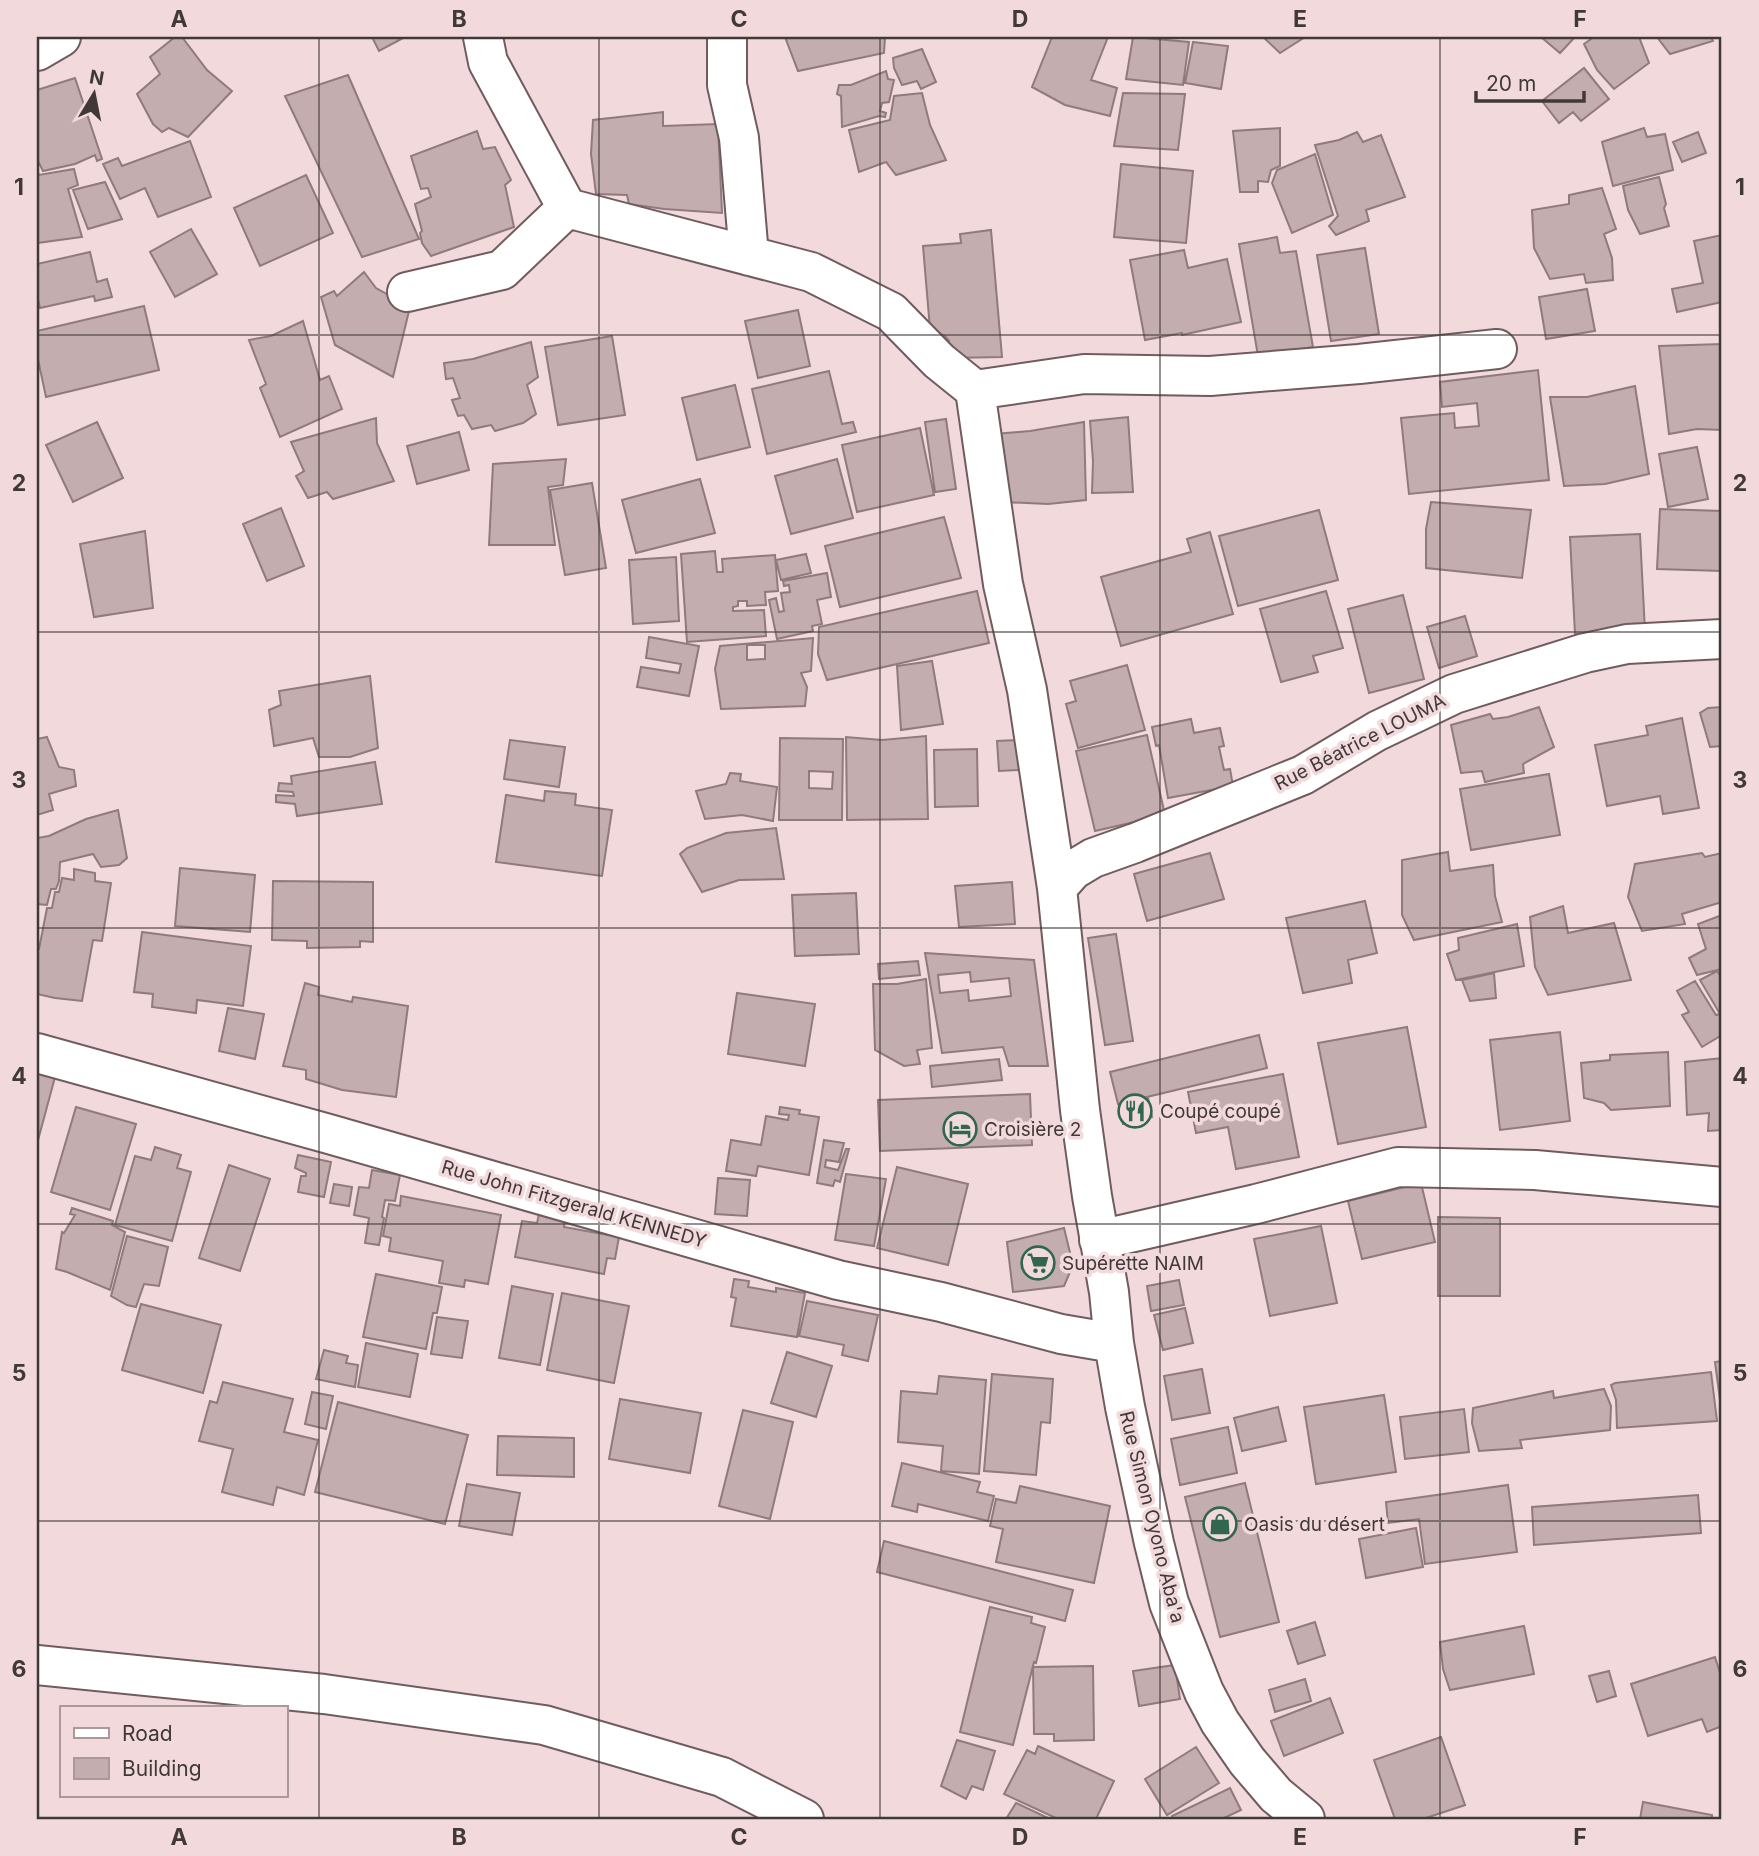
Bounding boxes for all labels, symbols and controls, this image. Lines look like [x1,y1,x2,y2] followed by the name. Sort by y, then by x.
[170,5,188,33] text: A
[451,5,467,33] text: B
[730,5,748,33] text: C
[1012,5,1028,33] text: D
[1293,5,1307,33] text: E
[1573,5,1587,33] text: F
[60,60,130,130] north arrow
[1476,60,1584,104] scale bar
[88,65,106,90] text: N
[1486,71,1536,96] text: 20 m
[14,173,24,201] text: 1
[1735,173,1745,201] text: 1
[12,469,26,497] text: 2
[1733,469,1747,497] text: 2
[1271,689,1449,795] street label: Rue Béatrice LOUMA
[12,766,26,794] text: 3
[1733,766,1747,794] text: 3
[11,1062,27,1090] text: 4
[1732,1062,1748,1090] text: 4
[1116,1092,1154,1130] restaurant icon: Coupé coupé
[1160,1100,1281,1123] place label: Coupé coupé
[941,1110,979,1148] hotel icon: Croisière 2
[984,1118,1081,1141] place label: Croisière 2
[439,1155,709,1253] street label: Rue John Fitzgerald KENNEDY
[1019,1244,1057,1282] supermarket icon: Supérette NAIM
[1062,1252,1204,1275] place label: Supérette NAIM
[12,1359,26,1387] text: 5
[1733,1359,1747,1387] text: 5
[1115,1409,1189,1625] street label: Rue Simon Oyono Aba'a
[1201,1505,1239,1543] shop icon: Oasis du désert
[1244,1513,1385,1536] place label: Oasis du désert
[12,1655,26,1683] text: 6
[1733,1655,1747,1683] text: 6
[60,1706,287,1797] legend
[122,1721,173,1746] text: Road
[122,1756,202,1781] text: Building
[170,1823,188,1851] text: A
[451,1823,467,1851] text: B
[730,1823,748,1851] text: C
[1012,1823,1028,1851] text: D
[1293,1823,1307,1851] text: E
[1573,1823,1587,1851] text: F

